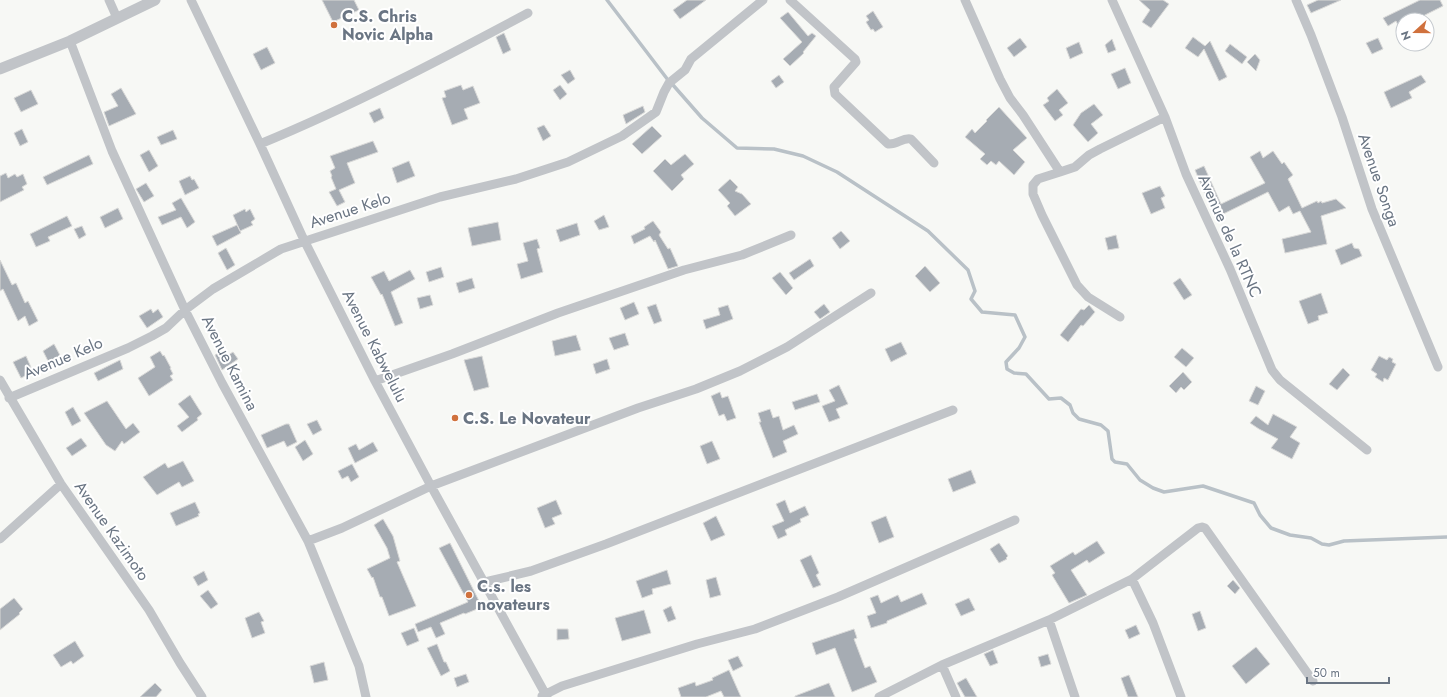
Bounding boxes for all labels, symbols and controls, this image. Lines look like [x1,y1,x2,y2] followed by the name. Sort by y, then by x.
[342,5,433,46] place label: C.S. Chris Novic Alpha
[1395,12,1435,52] north arrow
[329,20,339,30] marker: C.S. Chris Novic Alpha
[1397,29,1415,43] text: N
[1352,130,1406,230] street label: Avenue Songa
[1192,171,1268,301] street label: Avenue de la RTNC
[307,186,394,234] street label: Avenue Kelo
[337,286,413,406] street label: Avenue Kabwelulu
[196,311,264,415] street label: Avenue Kamina
[20,331,106,385] street label: Avenue Kelo
[463,407,591,430] place label: C.S. Le Novateur
[450,413,460,423] marker: C.S. Le Novateur
[69,477,155,586] street label: Avenue Kazimoto
[477,575,550,616] place label: C.s. les novateurs
[464,590,474,600] marker: C.s. les novateurs
[1307,659,1389,685] scale bar
[1313,664,1340,682] text: 50 m

